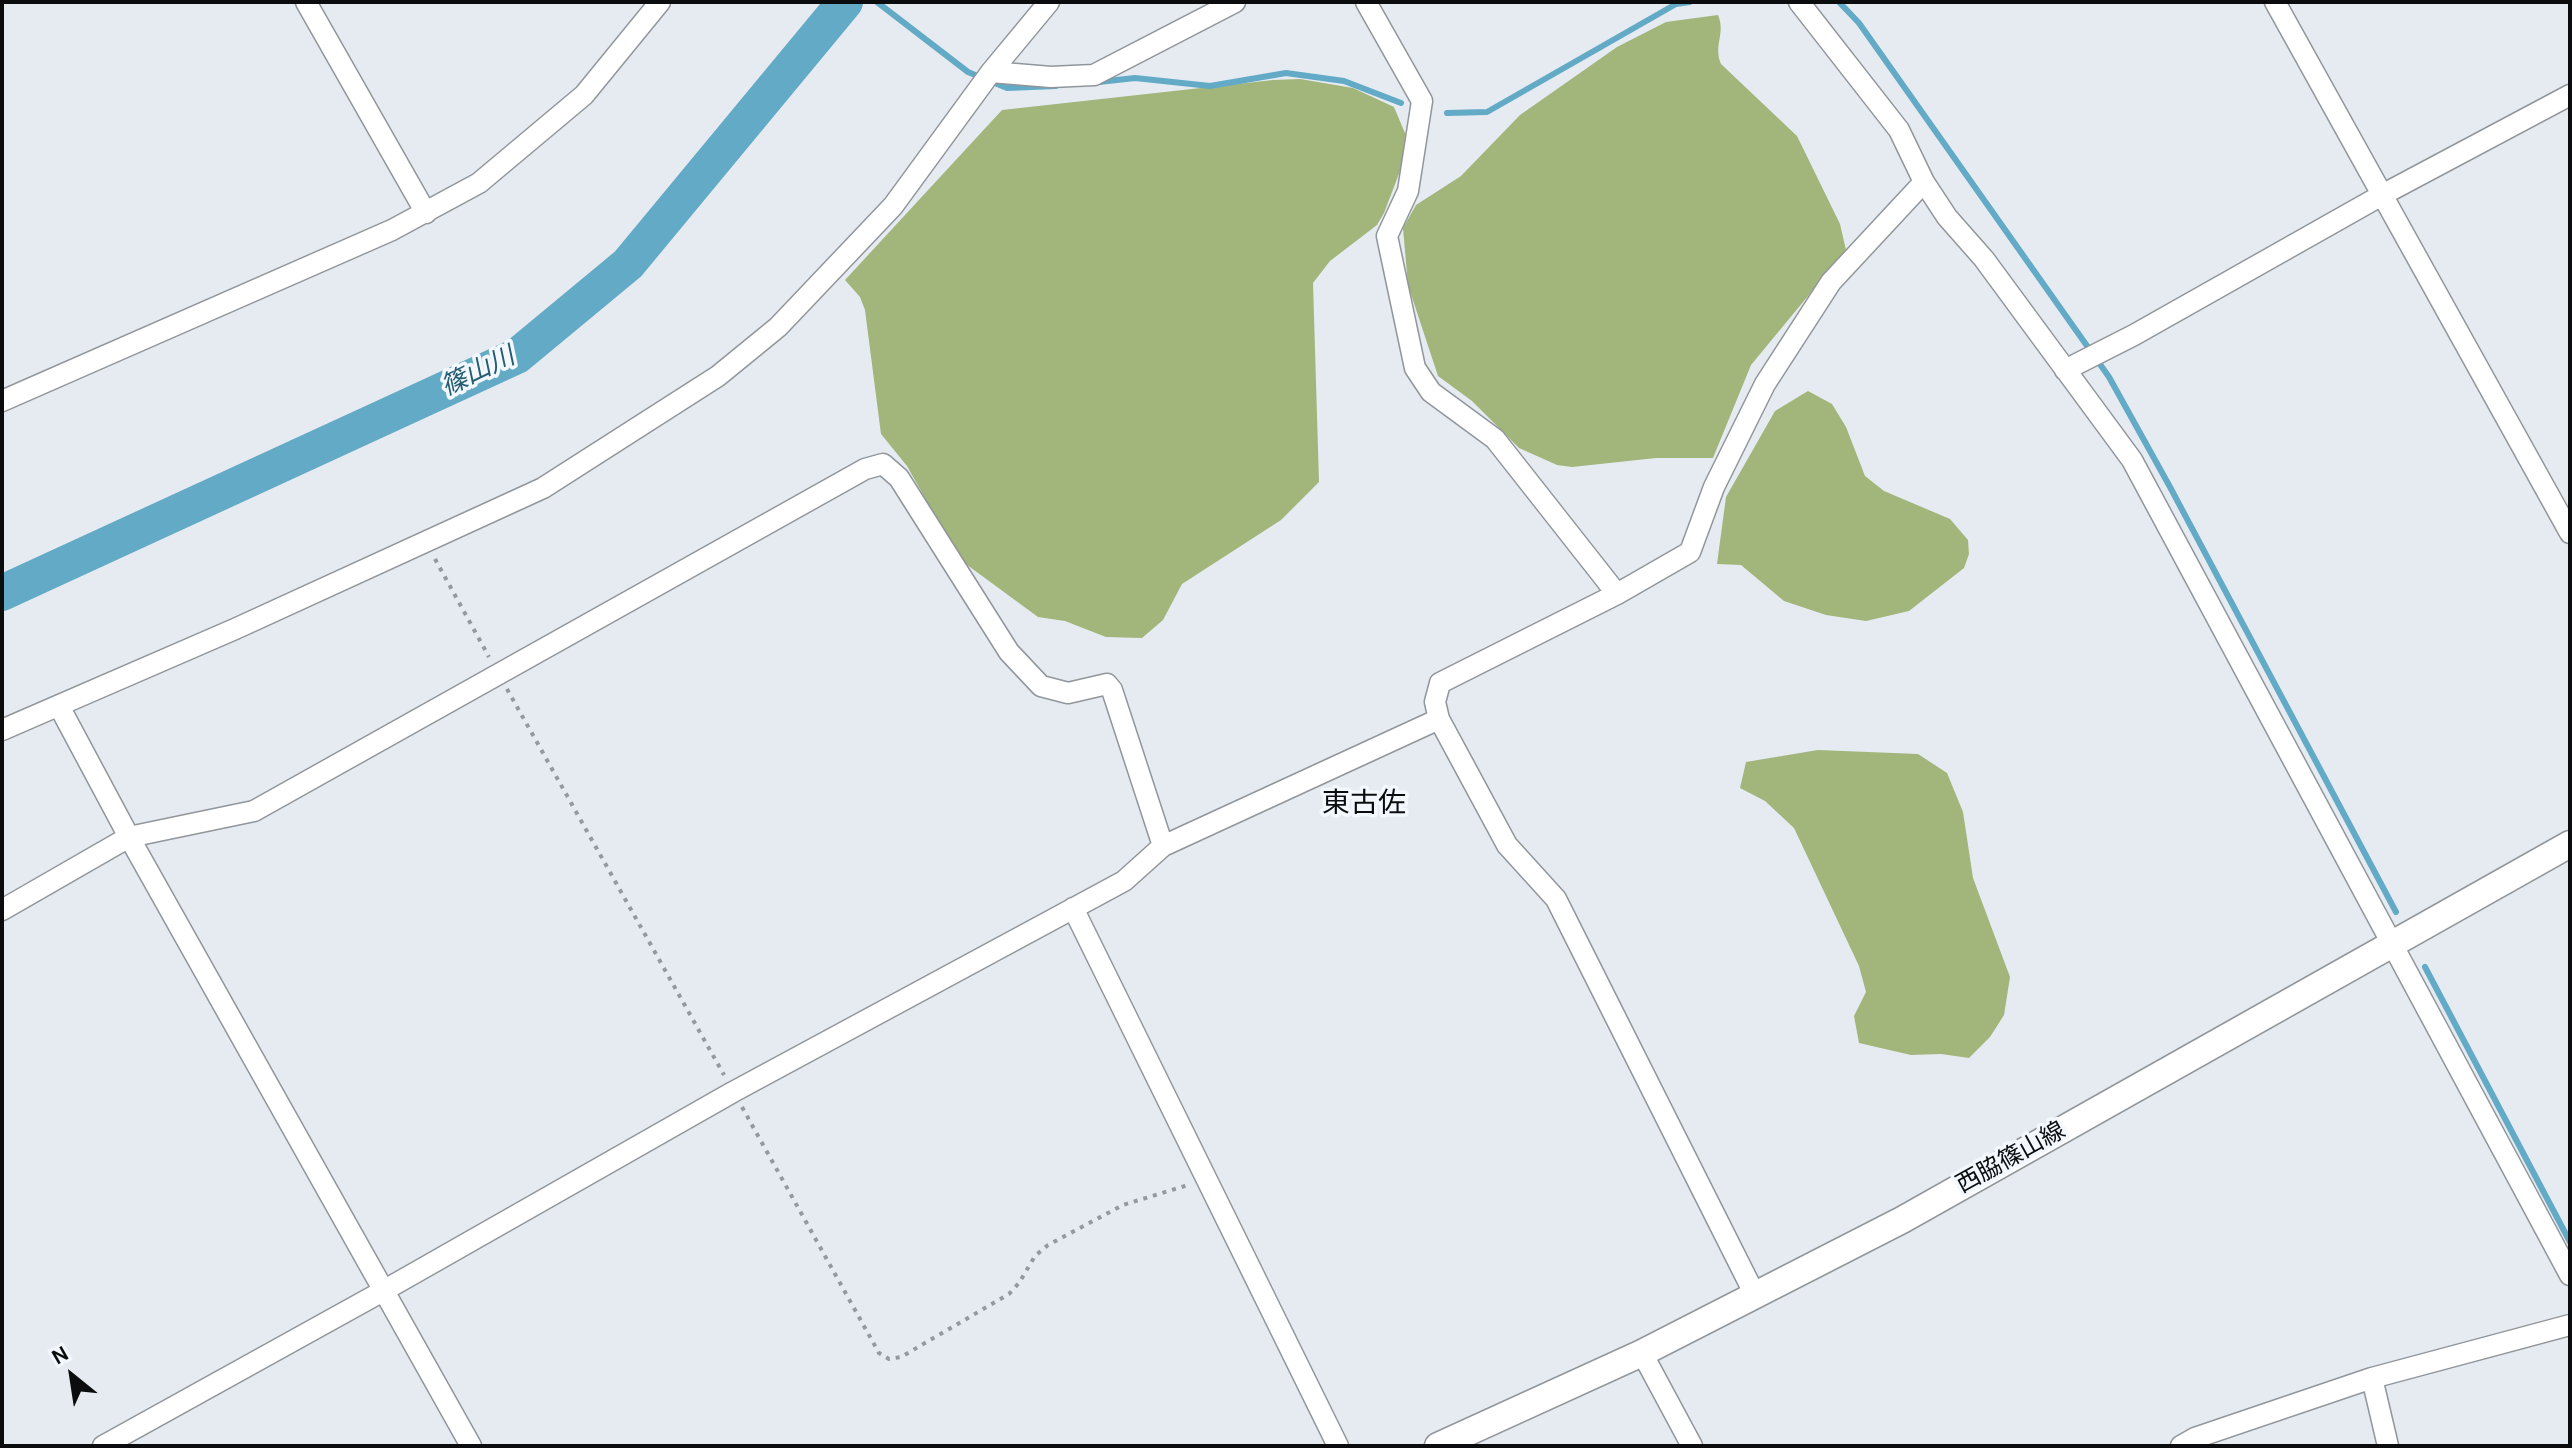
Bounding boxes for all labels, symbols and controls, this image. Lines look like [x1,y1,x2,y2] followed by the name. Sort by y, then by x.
[436,341,520,403] water label: 篠山川
[1322,787,1406,821] district label: 東古佐
[1952,1116,2070,1200] street label: 西脇篠山線
[32,1336,112,1416] north arrow
[47,1340,73,1370] text: N

